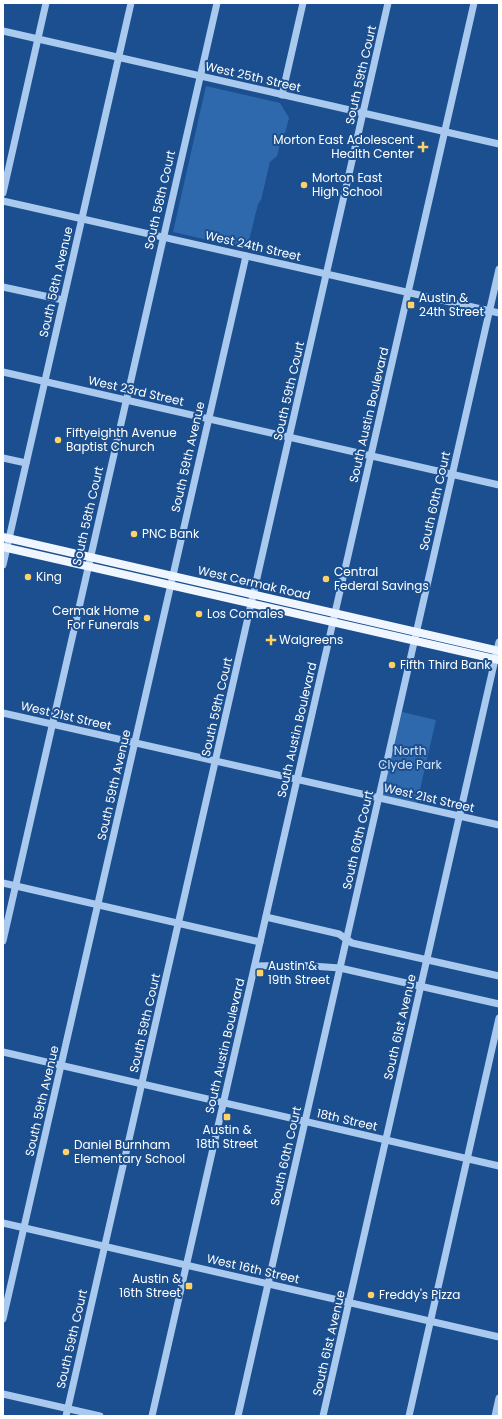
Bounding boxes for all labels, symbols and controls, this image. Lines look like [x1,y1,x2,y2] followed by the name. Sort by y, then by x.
[341,24,380,126] street label: South 59th Court
[204,57,303,96] street label: West 25th Street
[273,131,415,162] place label: Morton East Adolescent Health Center
[417,141,429,153] marker: Morton East Adolescent Health Center
[140,149,179,251] street label: South 58th Court
[312,169,383,200] place label: Morton East High School
[299,180,309,190] marker: Morton East High School
[35,225,77,339] street label: South 58th Avenue
[204,226,303,265] street label: West 24th Street
[419,289,484,320] place label: Austin & 24th Street
[406,300,416,310] marker: Austin & 24th Street
[269,340,308,442] street label: South 59th Court
[345,346,392,484] street label: South Austin Boulevard
[87,371,186,410] street label: West 23rd Street
[167,400,209,514] street label: South 59th Avenue
[66,424,177,455] place label: Fiftyeighth Avenue Baptist Church
[53,435,63,445] marker: Fiftyeighth Avenue Baptist Church
[415,450,454,552] street label: South 60th Court
[68,465,107,567] street label: South 58th Court
[142,525,200,542] place label: PNC Bank
[129,529,139,539] marker: PNC Bank
[196,561,312,604] street label: West Cermak Road
[334,563,429,594] place label: Central Federal Savings
[36,568,62,585] place label: King
[23,572,33,582] marker: King
[321,574,331,584] marker: Central Federal Savings
[52,602,139,633] place label: Cermak Home For Funerals
[207,605,283,622] place label: Los Comales
[194,609,204,619] marker: Los Comales
[142,613,152,623] marker: Cermak Home For Funerals
[279,631,343,648] place label: Walgreens
[266,635,276,645] marker: Walgreens
[197,656,236,758] street label: South 59th Court
[400,656,491,673] place label: Fifth Third Bank
[387,660,397,670] marker: Fifth Third Bank
[273,661,320,799] street label: South Austin Boulevard
[19,697,113,734] street label: West 21st Street
[93,728,135,842] street label: South 59th Avenue
[378,742,443,773] park label: North Clyde Park
[382,779,476,816] street label: West 21st Street
[338,789,377,891] street label: South 60th Court
[268,957,330,988] place label: Austin & 19th Street
[255,968,265,978] marker: Austin & 19th Street
[125,972,164,1074] street label: South 59th Court
[379,972,420,1081] street label: South 61st Avenue
[201,977,248,1115] street label: South Austin Boulevard
[21,1044,63,1158] street label: South 59th Avenue
[315,1104,379,1135] street label: 18th Street
[266,1105,305,1207] street label: South 60th Court
[222,1112,232,1122] marker: Austin & 18th Street
[196,1121,258,1152] place label: Austin & 18th Street
[74,1136,185,1167] place label: Daniel Burnham Elementary School
[61,1147,71,1157] marker: Daniel Burnham Elementary School
[205,1250,301,1287] street label: West 16th Street
[119,1270,181,1301] place label: Austin & 16th Street
[184,1281,194,1291] marker: Austin & 16th Street
[379,1286,460,1303] place label: Freddy's Pizza
[52,1288,91,1390] street label: South 59th Court
[308,1288,349,1397] street label: South 61st Avenue
[366,1290,376,1300] marker: Freddy's Pizza

